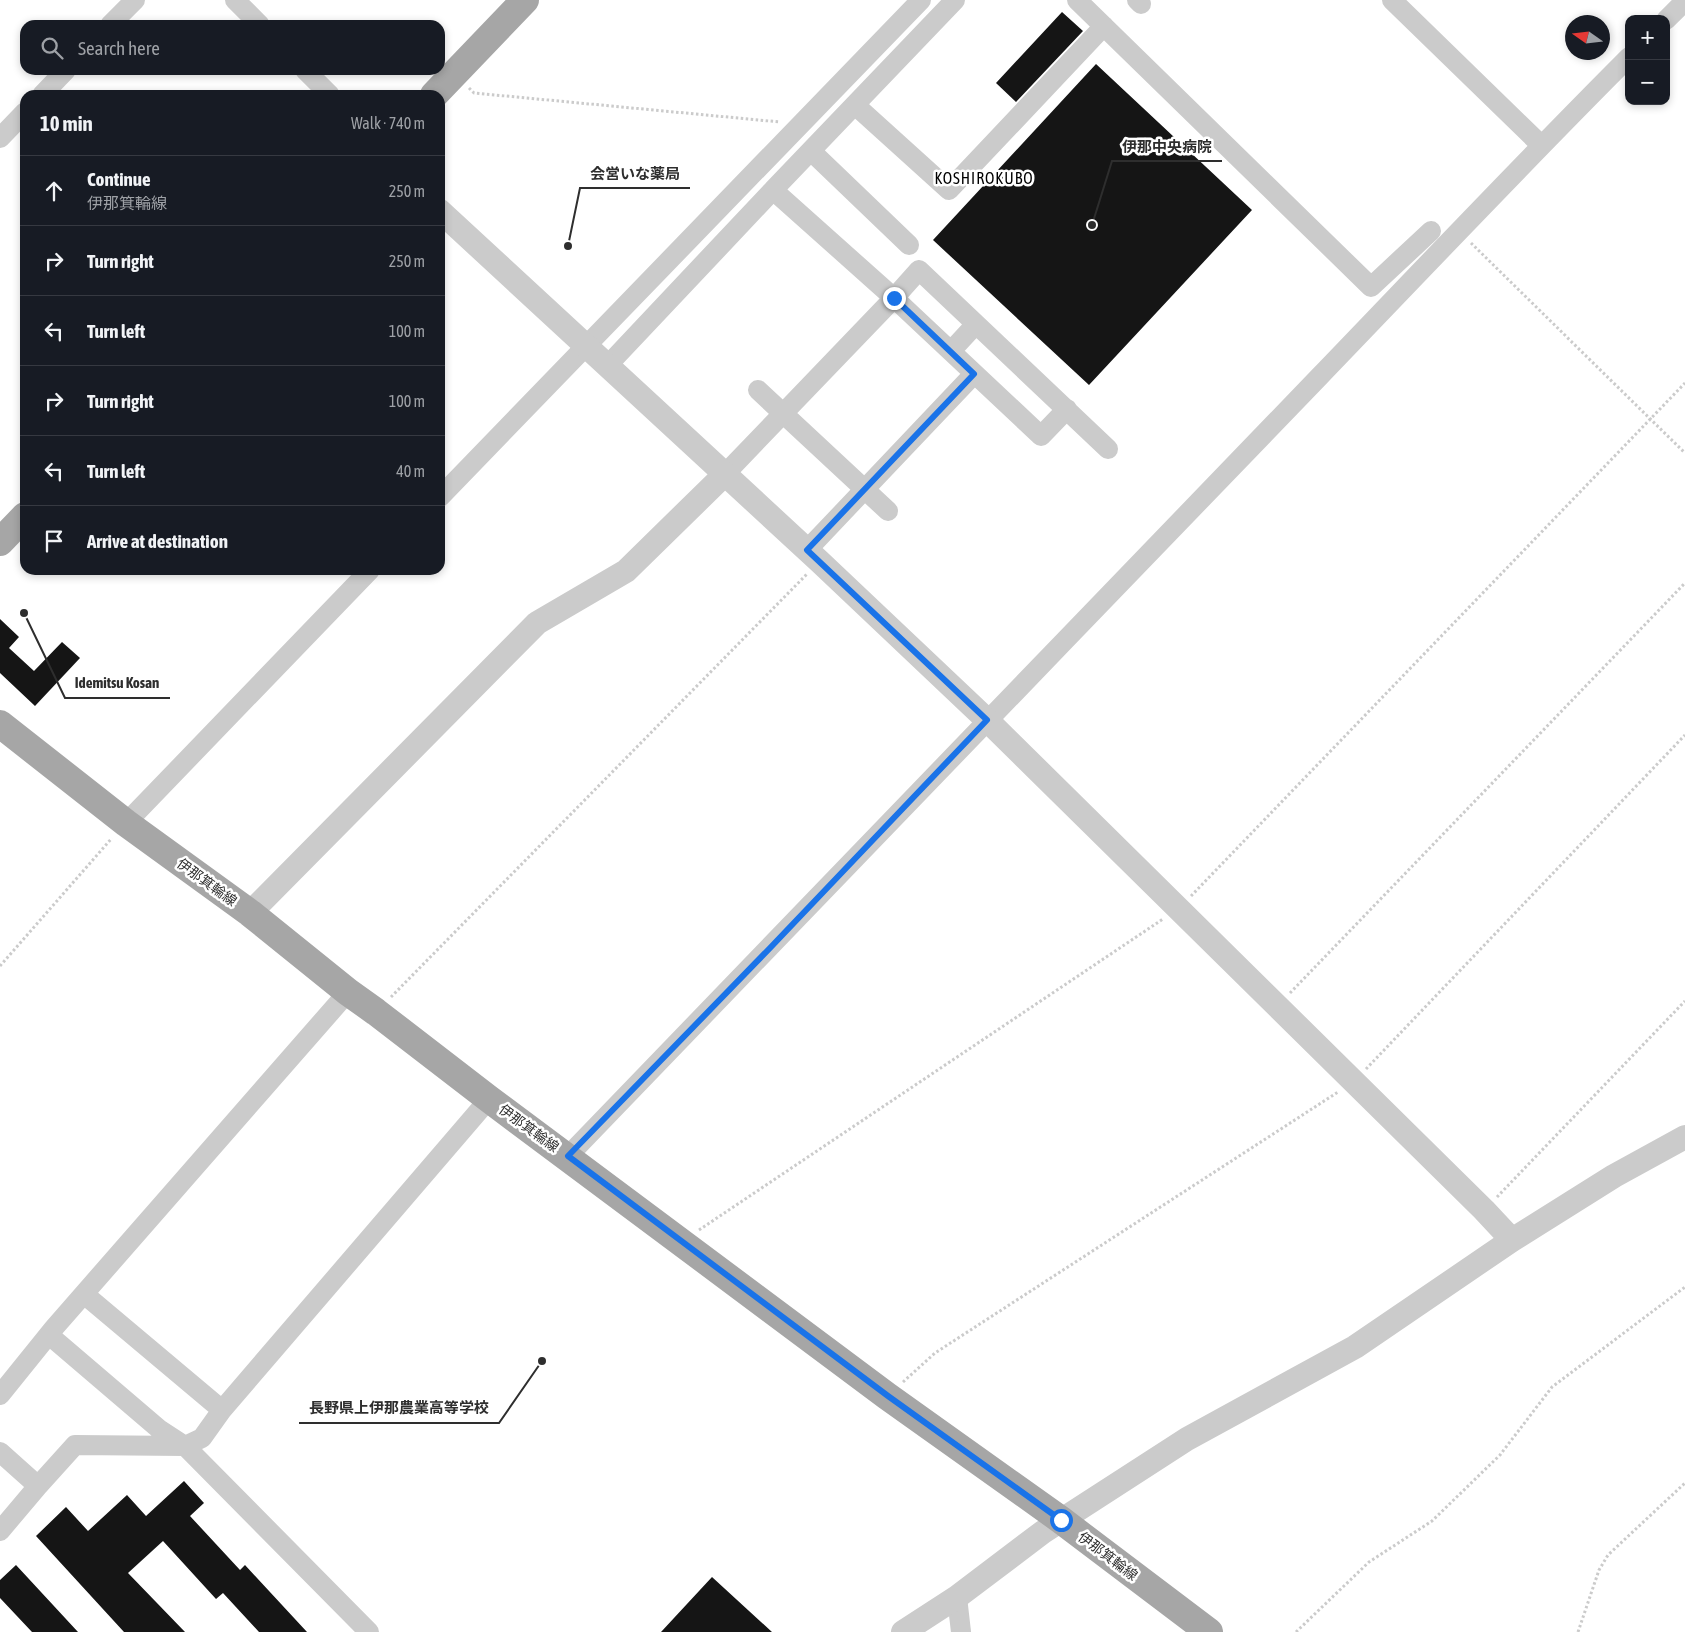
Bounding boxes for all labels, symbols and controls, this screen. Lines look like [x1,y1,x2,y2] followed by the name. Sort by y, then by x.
[1565,15,1610,60] north arrow
[1625,15,1670,105] map controls
[1625,15,1670,60] button: +
[20,20,445,75] search box
[38,34,66,62] icon: search
[78,37,160,59] text: Search here
[1625,60,1670,105] button: −
[40,111,93,135] text: 10 min
[351,114,425,132] text: Walk · 740 m
[1112,131,1222,161] callout: 伊那中央病院
[1122,138,1212,155] text: 伊那中央病院
[580,158,690,188] callout: 会営いな薬局
[590,165,680,182] text: 会営いな薬局
[87,168,151,190] text: Continue
[934,169,1034,187] district label: KOSHIROKUBO
[40,177,68,205] icon: ahead
[389,182,425,200] text: 250 m
[87,194,167,212] text: 伊那箕輪線
[40,247,68,275] icon: right
[87,250,154,272] text: Turn right
[389,252,425,270] text: 250 m
[883,287,906,310] route end
[40,317,68,345] icon: left
[87,320,145,342] text: Turn left
[389,322,425,340] text: 100 m
[40,387,68,415] icon: right
[87,390,154,412] text: Turn right
[389,392,425,410] text: 100 m
[40,457,68,485] icon: left
[87,460,145,482] text: Turn left
[396,462,425,480] text: 40 m
[40,527,68,555] icon: arrive
[87,530,228,552] text: Arrive at destination
[65,668,170,698] callout: Idemitsu Kosan
[75,674,159,691] text: Idemitsu Kosan
[174,855,240,909] street label: 伊那箕輪線
[496,1101,562,1155] street label: 伊那箕輪線
[299,1393,499,1423] callout: 長野県上伊那農業高等学校
[309,1399,489,1416] text: 長野県上伊那農業高等学校
[1050,1509,1073,1532] route start
[1075,1529,1141,1583] street label: 伊那箕輪線

